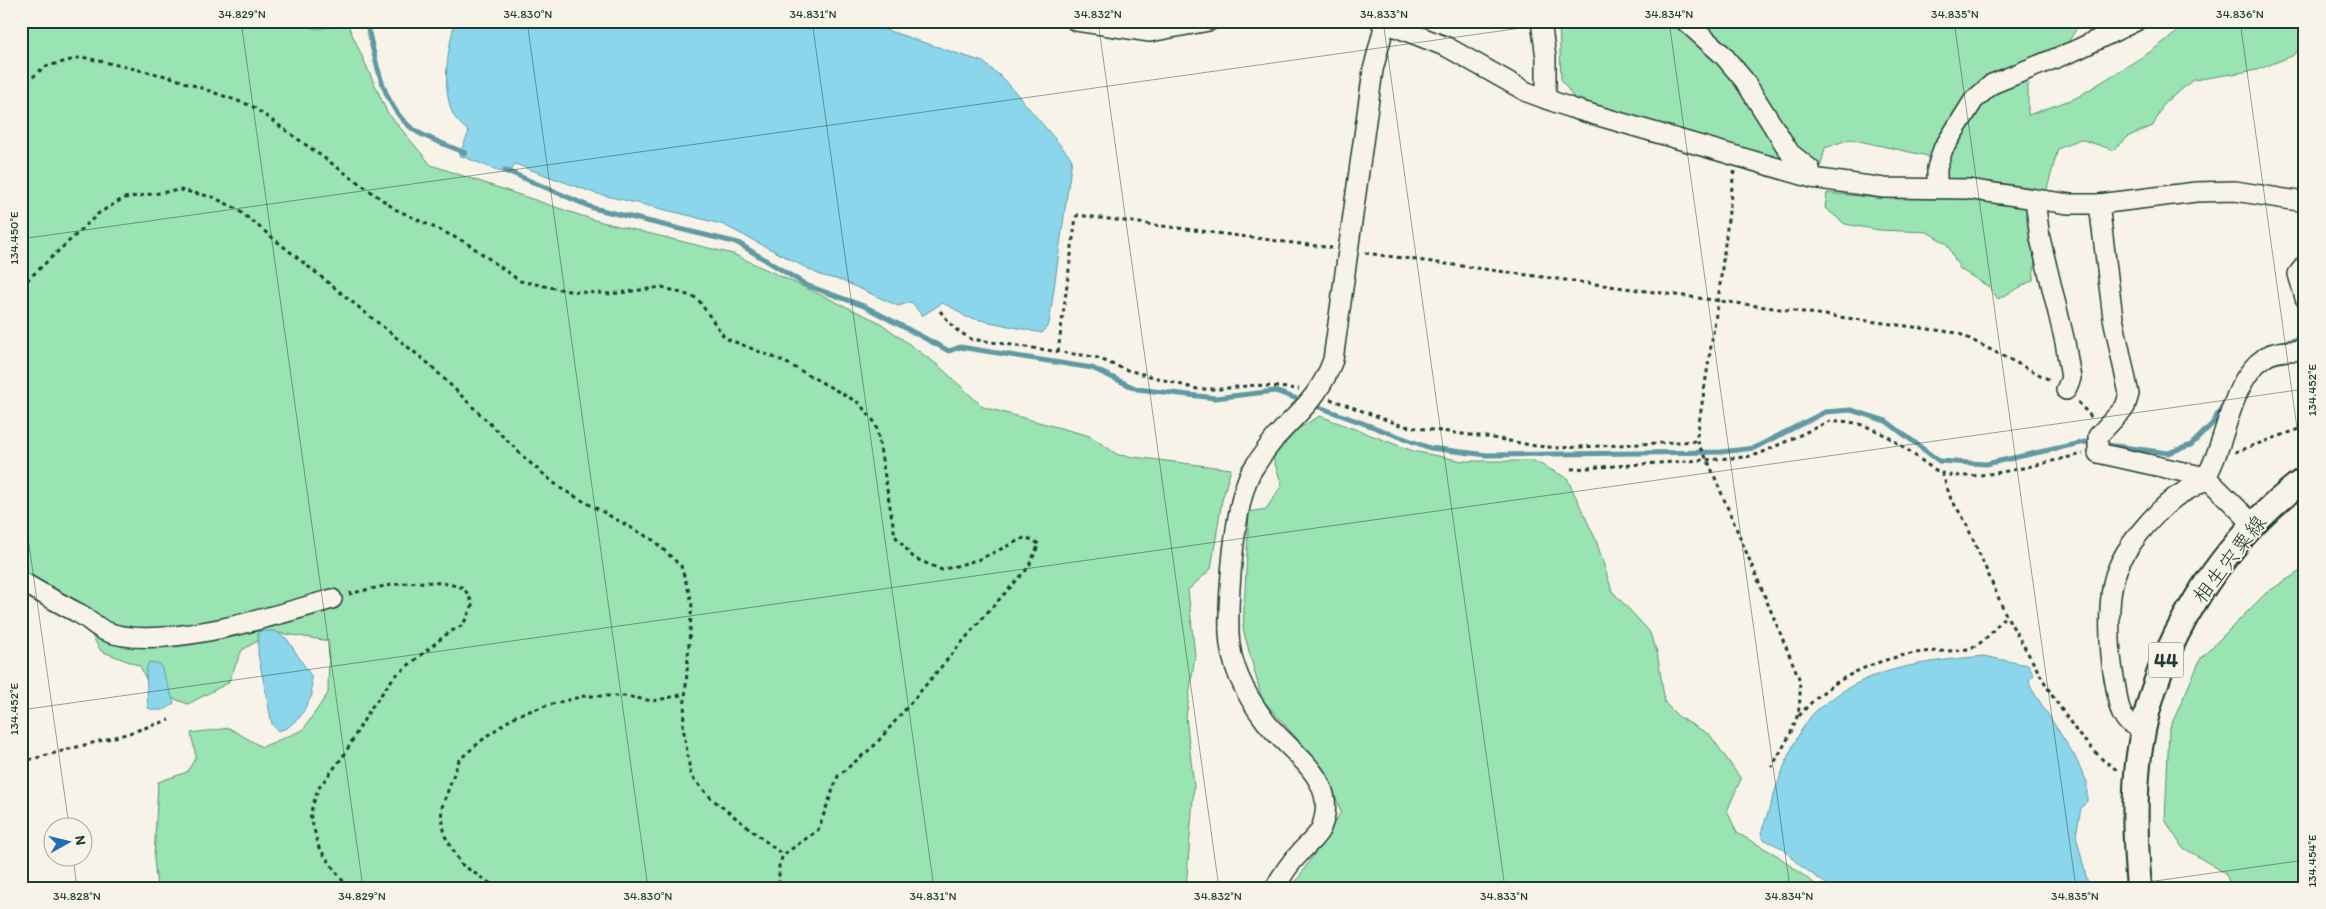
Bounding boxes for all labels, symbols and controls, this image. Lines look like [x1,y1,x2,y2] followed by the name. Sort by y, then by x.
[218,7,266,21] text: 34.829°N
[504,7,552,21] text: 34.830°N
[789,7,837,21] text: 34.831°N
[1074,7,1122,21] text: 34.832°N
[1360,7,1408,21] text: 34.833°N
[1645,7,1693,21] text: 34.834°N
[1931,7,1979,21] text: 34.835°N
[2216,7,2264,21] text: 34.836°N
[7,211,21,265] text: 134.450°E
[2305,363,2319,416] text: 134.452°E
[2187,510,2271,608] street label: 相生宍粟線
[2148,642,2184,678] road number: 44
[7,682,21,735] text: 134.452°E
[42,816,92,866] north arrow
[71,834,89,846] text: N
[2305,834,2319,888] text: 134.454°E
[53,889,101,903] text: 34.828°N
[338,889,386,903] text: 34.829°N
[624,889,672,903] text: 34.830°N
[909,889,957,903] text: 34.831°N
[1194,889,1242,903] text: 34.832°N
[1480,889,1528,903] text: 34.833°N
[1765,889,1813,903] text: 34.834°N
[2051,889,2099,903] text: 34.835°N

